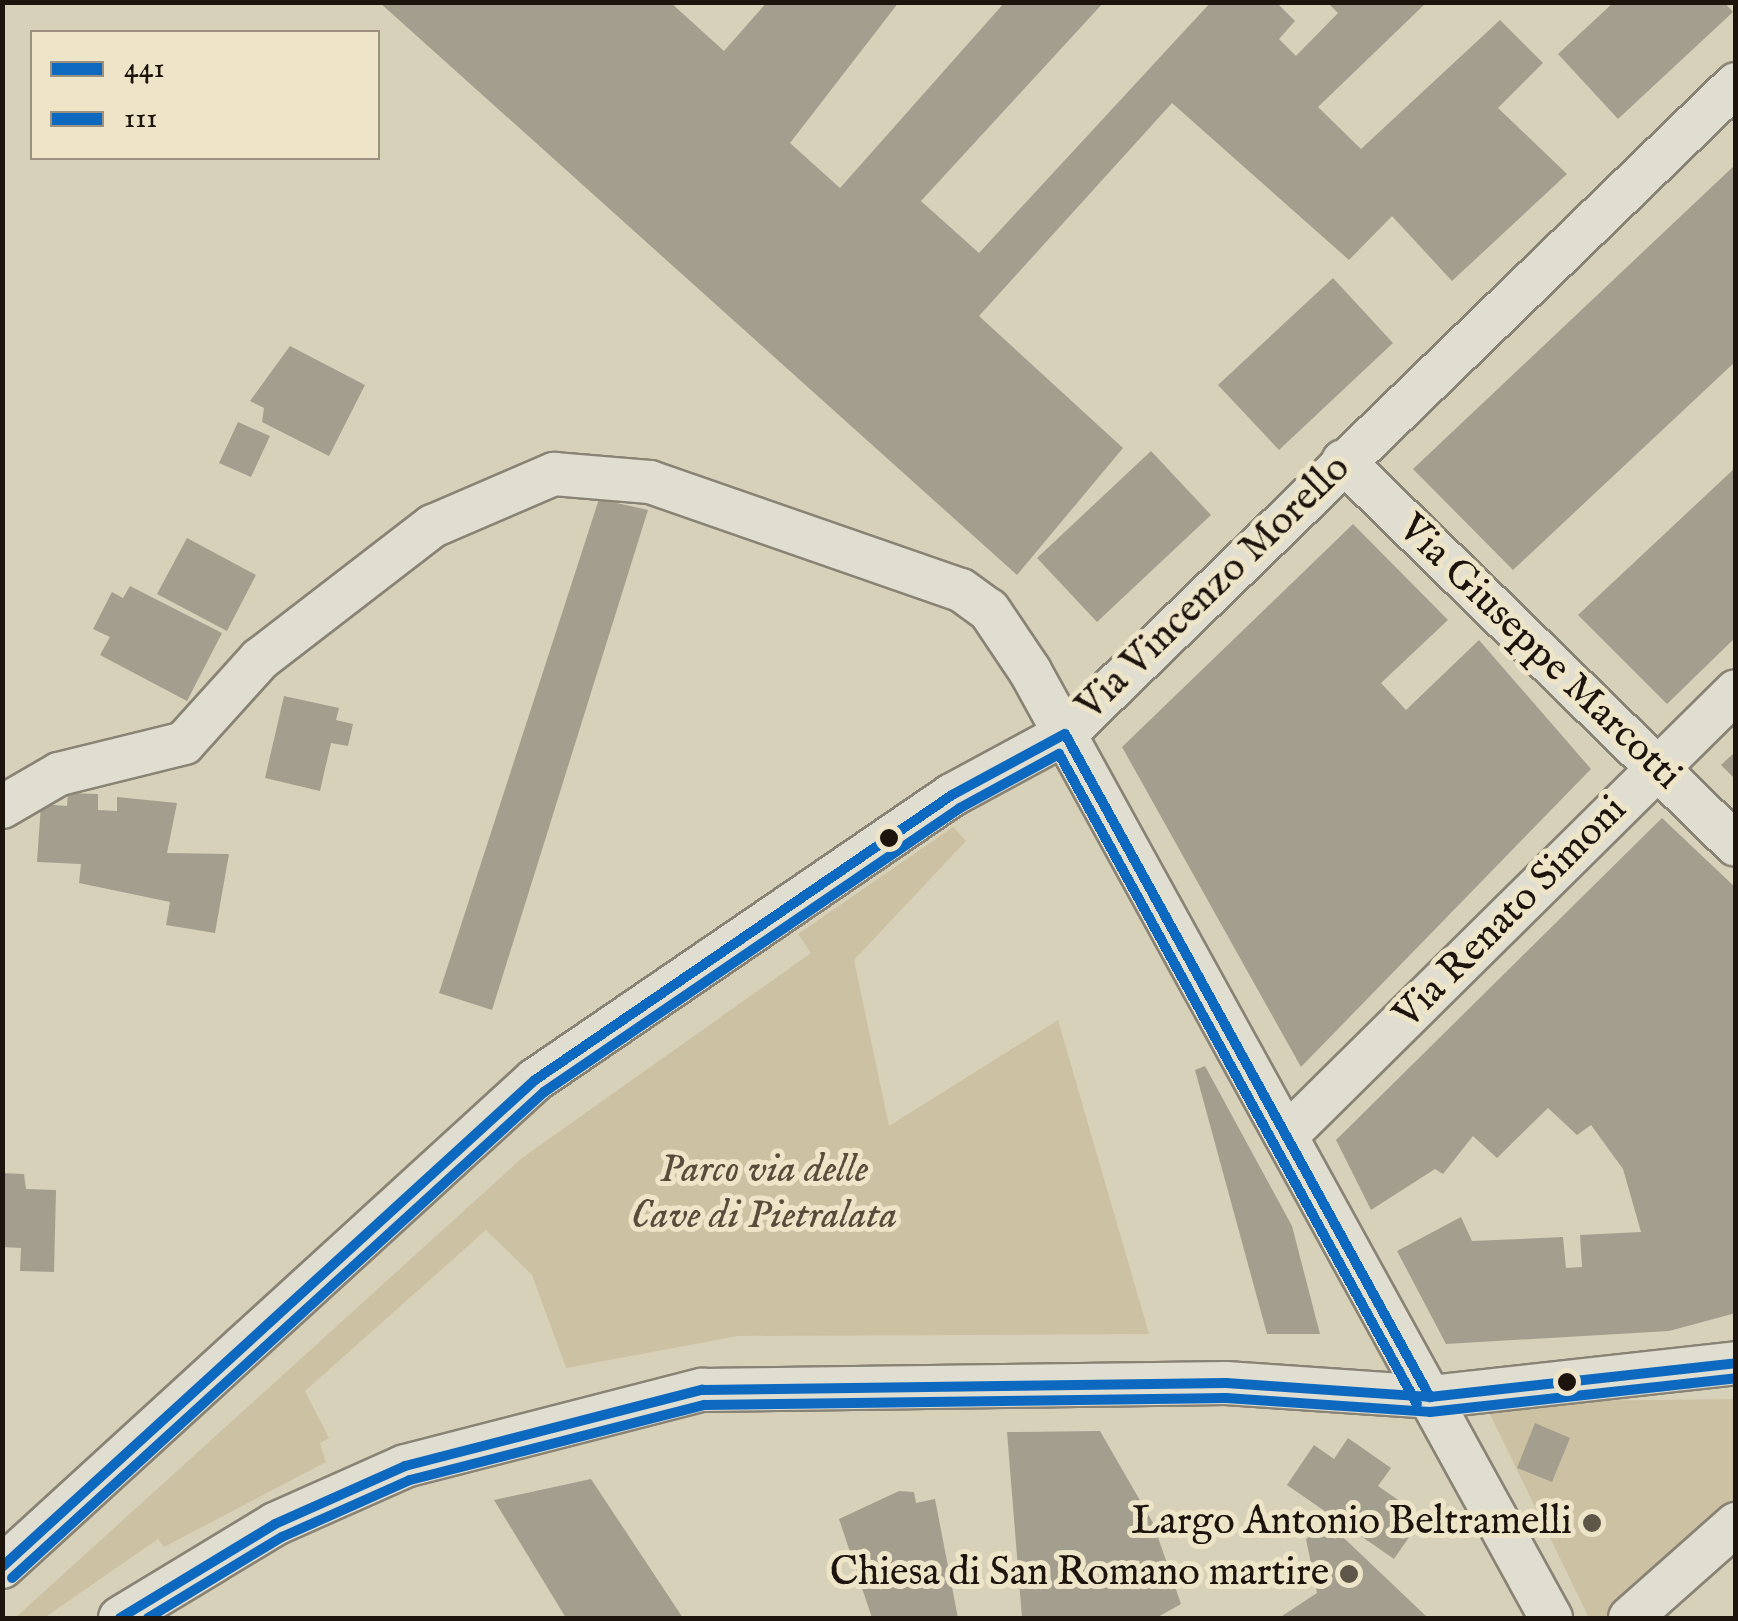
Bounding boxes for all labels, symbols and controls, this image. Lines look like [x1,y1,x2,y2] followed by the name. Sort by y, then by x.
[30,30,380,160] legend
[124,50,165,88] text: 441
[124,100,158,138] text: 111
[1067,445,1361,731] street label: Via Vincenzo Morello
[1387,505,1691,801] street label: Via Giuseppe Marcotti
[1385,787,1637,1039] street label: Via Renato Simoni
[879,828,899,848] unlabelled marker
[631,1147,897,1241] park label: Parco via delle Cave di Pietralata
[1557,1372,1577,1392] unlabelled marker
[1131,1499,1572,1547] place label: Largo Antonio Beltramelli
[1581,1512,1603,1534] marker: Largo Antonio Beltramelli
[830,1550,1329,1598] place label: Chiesa di San Romano martire
[1338,1563,1360,1585] marker: Chiesa di San Romano martire

